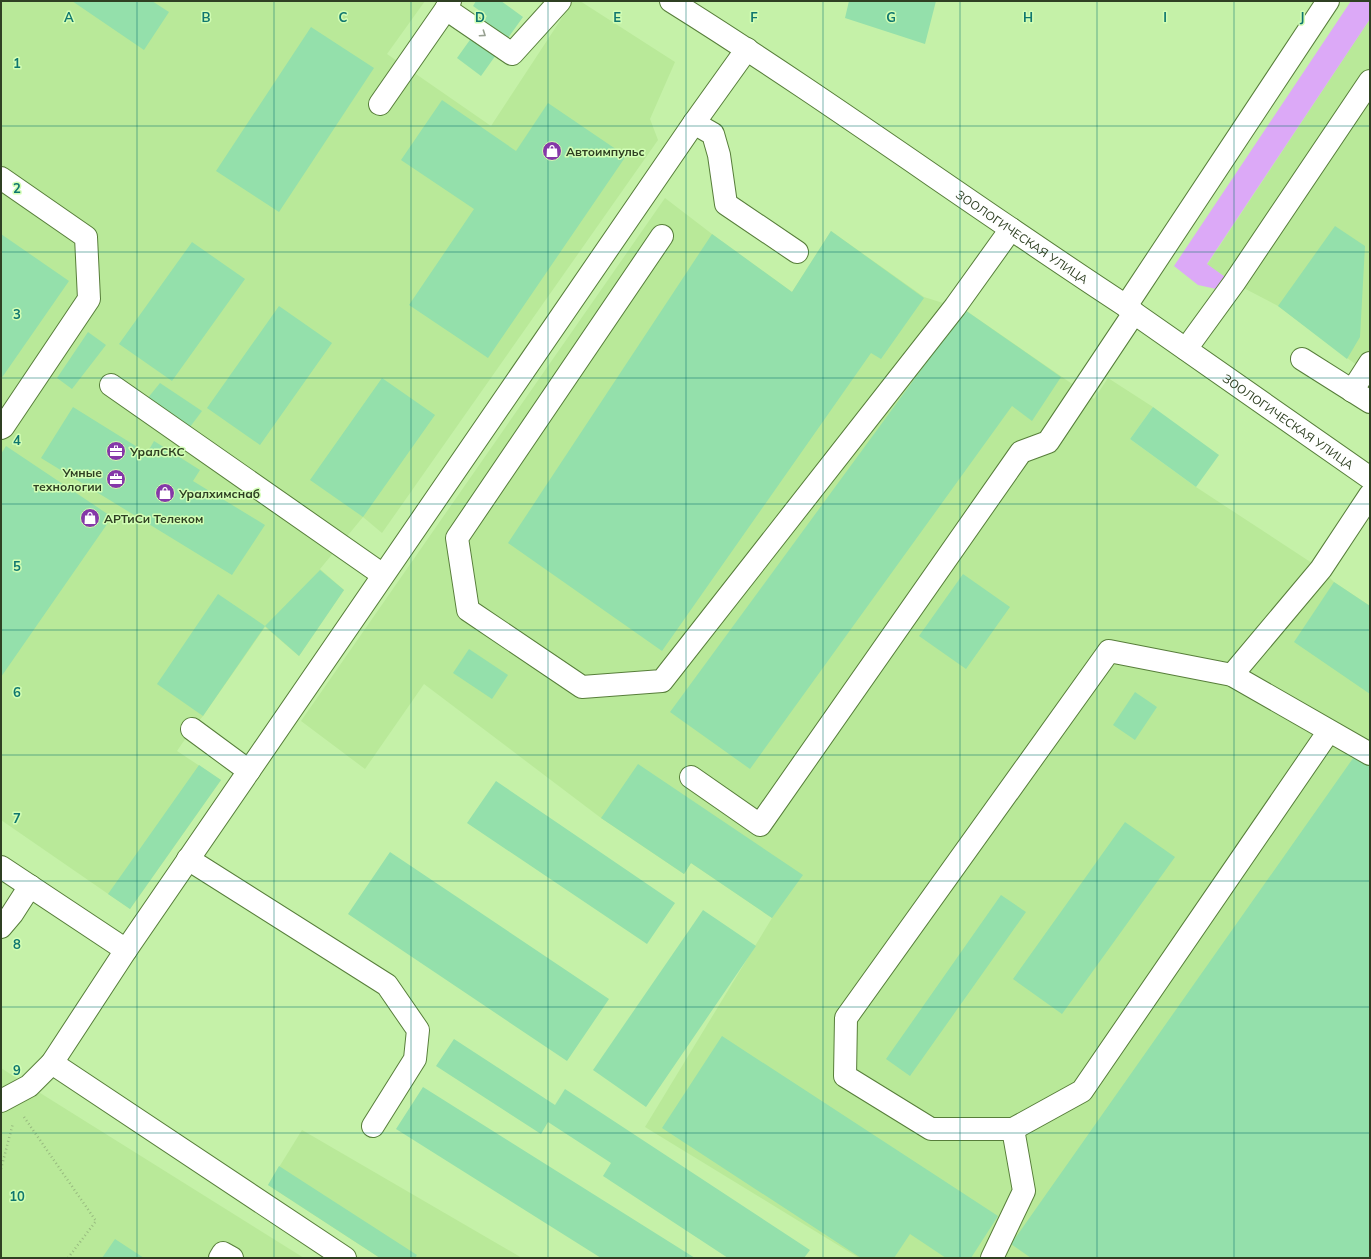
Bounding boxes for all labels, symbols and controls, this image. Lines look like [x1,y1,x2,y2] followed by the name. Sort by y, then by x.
[64,9,74,25] text: A
[202,9,211,25] text: B
[339,9,348,25] text: C
[475,9,485,25] text: D
[613,9,621,25] text: E
[750,9,758,25] text: F
[886,9,896,25] text: G
[1023,9,1033,25] text: H
[1163,9,1167,25] text: I
[1300,9,1304,25] text: J
[479,29,486,37] one-way arrow
[13,55,21,71] text: 1
[541,140,563,162] shop icon: Автоимпульс
[566,144,645,159] place label: Автоимпульс
[13,180,21,196] text: 2
[953,186,1091,287] street label: ЗООЛОГИЧЕСКАЯ УЛИЦА
[13,306,21,322] text: 3
[1220,370,1357,472] street label: ЗООЛОГИЧЕСКАЯ УЛИЦА
[13,432,21,448] text: 4
[105,440,127,462] office icon: УралСКС
[129,444,185,459] place label: УралСКС
[33,465,102,494] place label: Умные технологии
[105,468,127,490] office icon: Умные технологии
[154,482,176,504] shop icon: Уралхимснаб
[178,486,260,501] place label: Уралхимснаб
[79,507,101,529] shop icon: АРТиСи Телеком
[104,511,203,526] place label: АРТиСи Телеком
[13,558,21,574] text: 5
[13,684,21,700] text: 6
[13,810,21,826] text: 7
[13,936,21,952] text: 8
[13,1062,21,1078] text: 9
[9,1188,25,1204] text: 10

